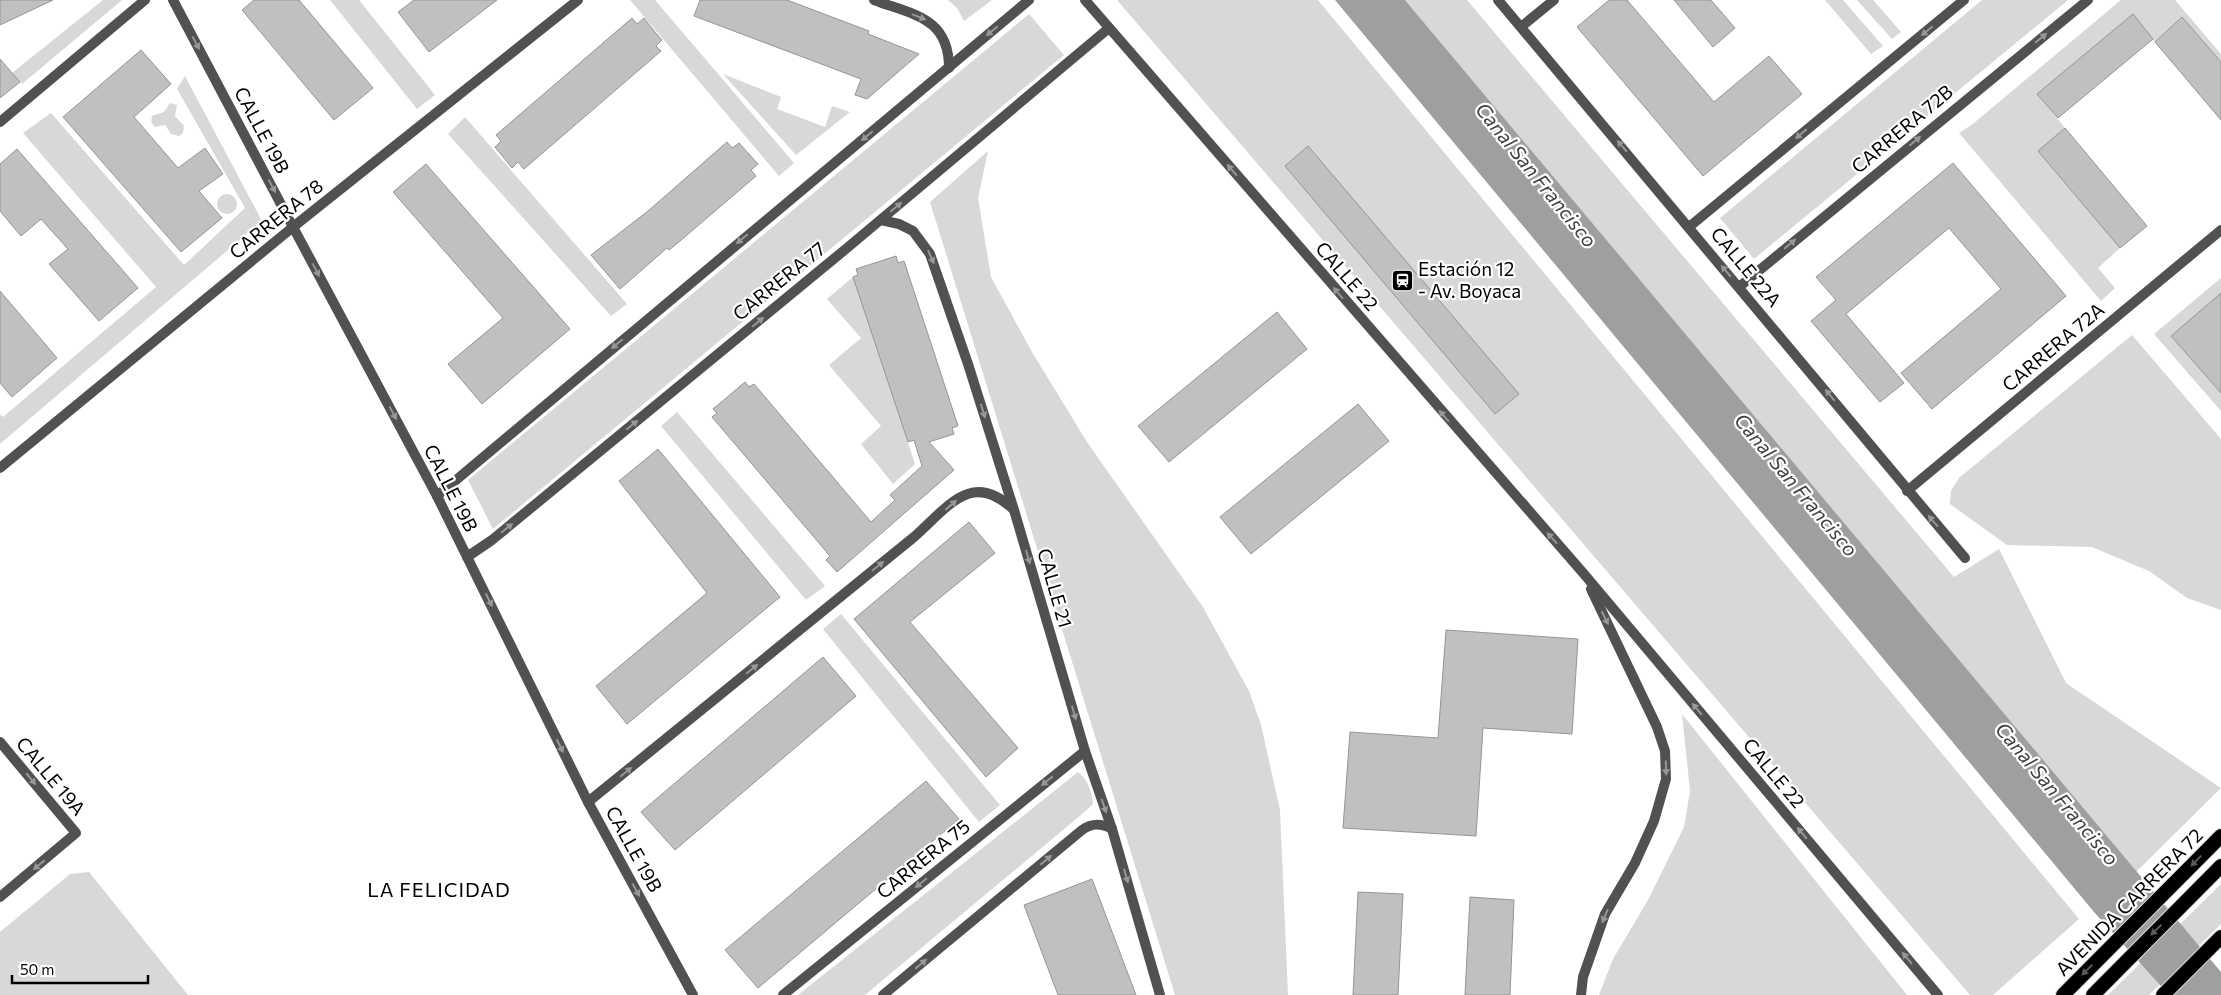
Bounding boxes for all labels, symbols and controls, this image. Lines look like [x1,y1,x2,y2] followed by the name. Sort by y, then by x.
[912,14,926,22] one-way arrow
[1921,25,1934,36] one-way arrow
[986,26,999,37] one-way arrow
[2034,33,2047,44] one-way arrow
[192,36,200,50] one-way arrow
[1846,80,1957,178] street label: CARRERA 72B
[230,83,295,177] street label: CALLE 19B
[1471,97,1603,252] water label: Canal San Francisco
[1795,129,1808,140] one-way arrow
[861,130,874,141] one-way arrow
[1909,136,1921,147] one-way arrow
[1616,140,1627,153] one-way arrow
[1226,164,1238,176] one-way arrow
[224,174,327,263] street label: CARRERA 78
[268,179,276,194] one-way arrow
[889,201,902,212] one-way arrow
[1706,222,1786,311] street label: CALLE 22A
[736,234,749,245] one-way arrow
[728,236,830,325] street label: CARRERA 77
[1311,236,1384,315] street label: CALLE 22
[1783,239,1796,250] one-way arrow
[927,250,935,264] one-way arrow
[1418,257,1521,302] place label: Estación 12 - Av. Boyaca
[312,262,320,277] one-way arrow
[1720,265,1731,278] one-way arrow
[1390,268,1414,292] station icon: Estación 12 - Av. Boyaca
[1332,287,1344,299] one-way arrow
[1997,297,2108,396] street label: CARRERA 72A
[751,316,764,327] one-way arrow
[611,338,624,349] one-way arrow
[1825,389,1836,402] one-way arrow
[979,403,987,418] one-way arrow
[388,406,397,420] one-way arrow
[1730,408,1864,561] water label: Canal San Francisco
[1439,409,1450,422] one-way arrow
[625,419,638,430] one-way arrow
[420,440,483,535] street label: CALLE 19B
[944,499,957,510] one-way arrow
[1928,515,1939,528] one-way arrow
[500,523,513,534] one-way arrow
[1546,531,1557,544] one-way arrow
[1033,546,1078,630] street label: CALLE 21
[1024,550,1032,565] one-way arrow
[871,561,884,572] one-way arrow
[485,593,493,607] one-way arrow
[1601,611,1609,625] one-way arrow
[745,664,758,675] one-way arrow
[1692,703,1703,716] one-way arrow
[1070,706,1078,721] one-way arrow
[1991,717,2125,870] water label: Canal San Francisco
[12,732,91,820] street label: CALLE 19A
[1739,733,1810,812] street label: CALLE 22
[557,739,565,753] one-way arrow
[1662,760,1670,776] one-way arrow
[619,766,632,777] one-way arrow
[26,773,37,786] one-way arrow
[1041,776,1054,787] one-way arrow
[1101,799,1108,814] one-way arrow
[601,802,667,896] street label: CALLE 19B
[871,814,974,903] street label: CARRERA 75
[2050,823,2207,980] street label: AVENIDA CARRERA 72
[1796,828,1808,840] one-way arrow
[1039,854,1052,865] one-way arrow
[2190,855,2202,867] one-way arrow
[32,859,45,870] one-way arrow
[1122,868,1130,883] one-way arrow
[367,877,511,901] district label: LA FELICIDAD
[915,878,928,889] one-way arrow
[632,883,640,897] one-way arrow
[1601,909,1609,923] one-way arrow
[2150,924,2162,936] one-way arrow
[1901,951,1912,964] one-way arrow
[12,952,149,984] scale bar
[914,958,927,969] one-way arrow
[20,960,54,978] text: 50 m
[2082,964,2094,976] one-way arrow

